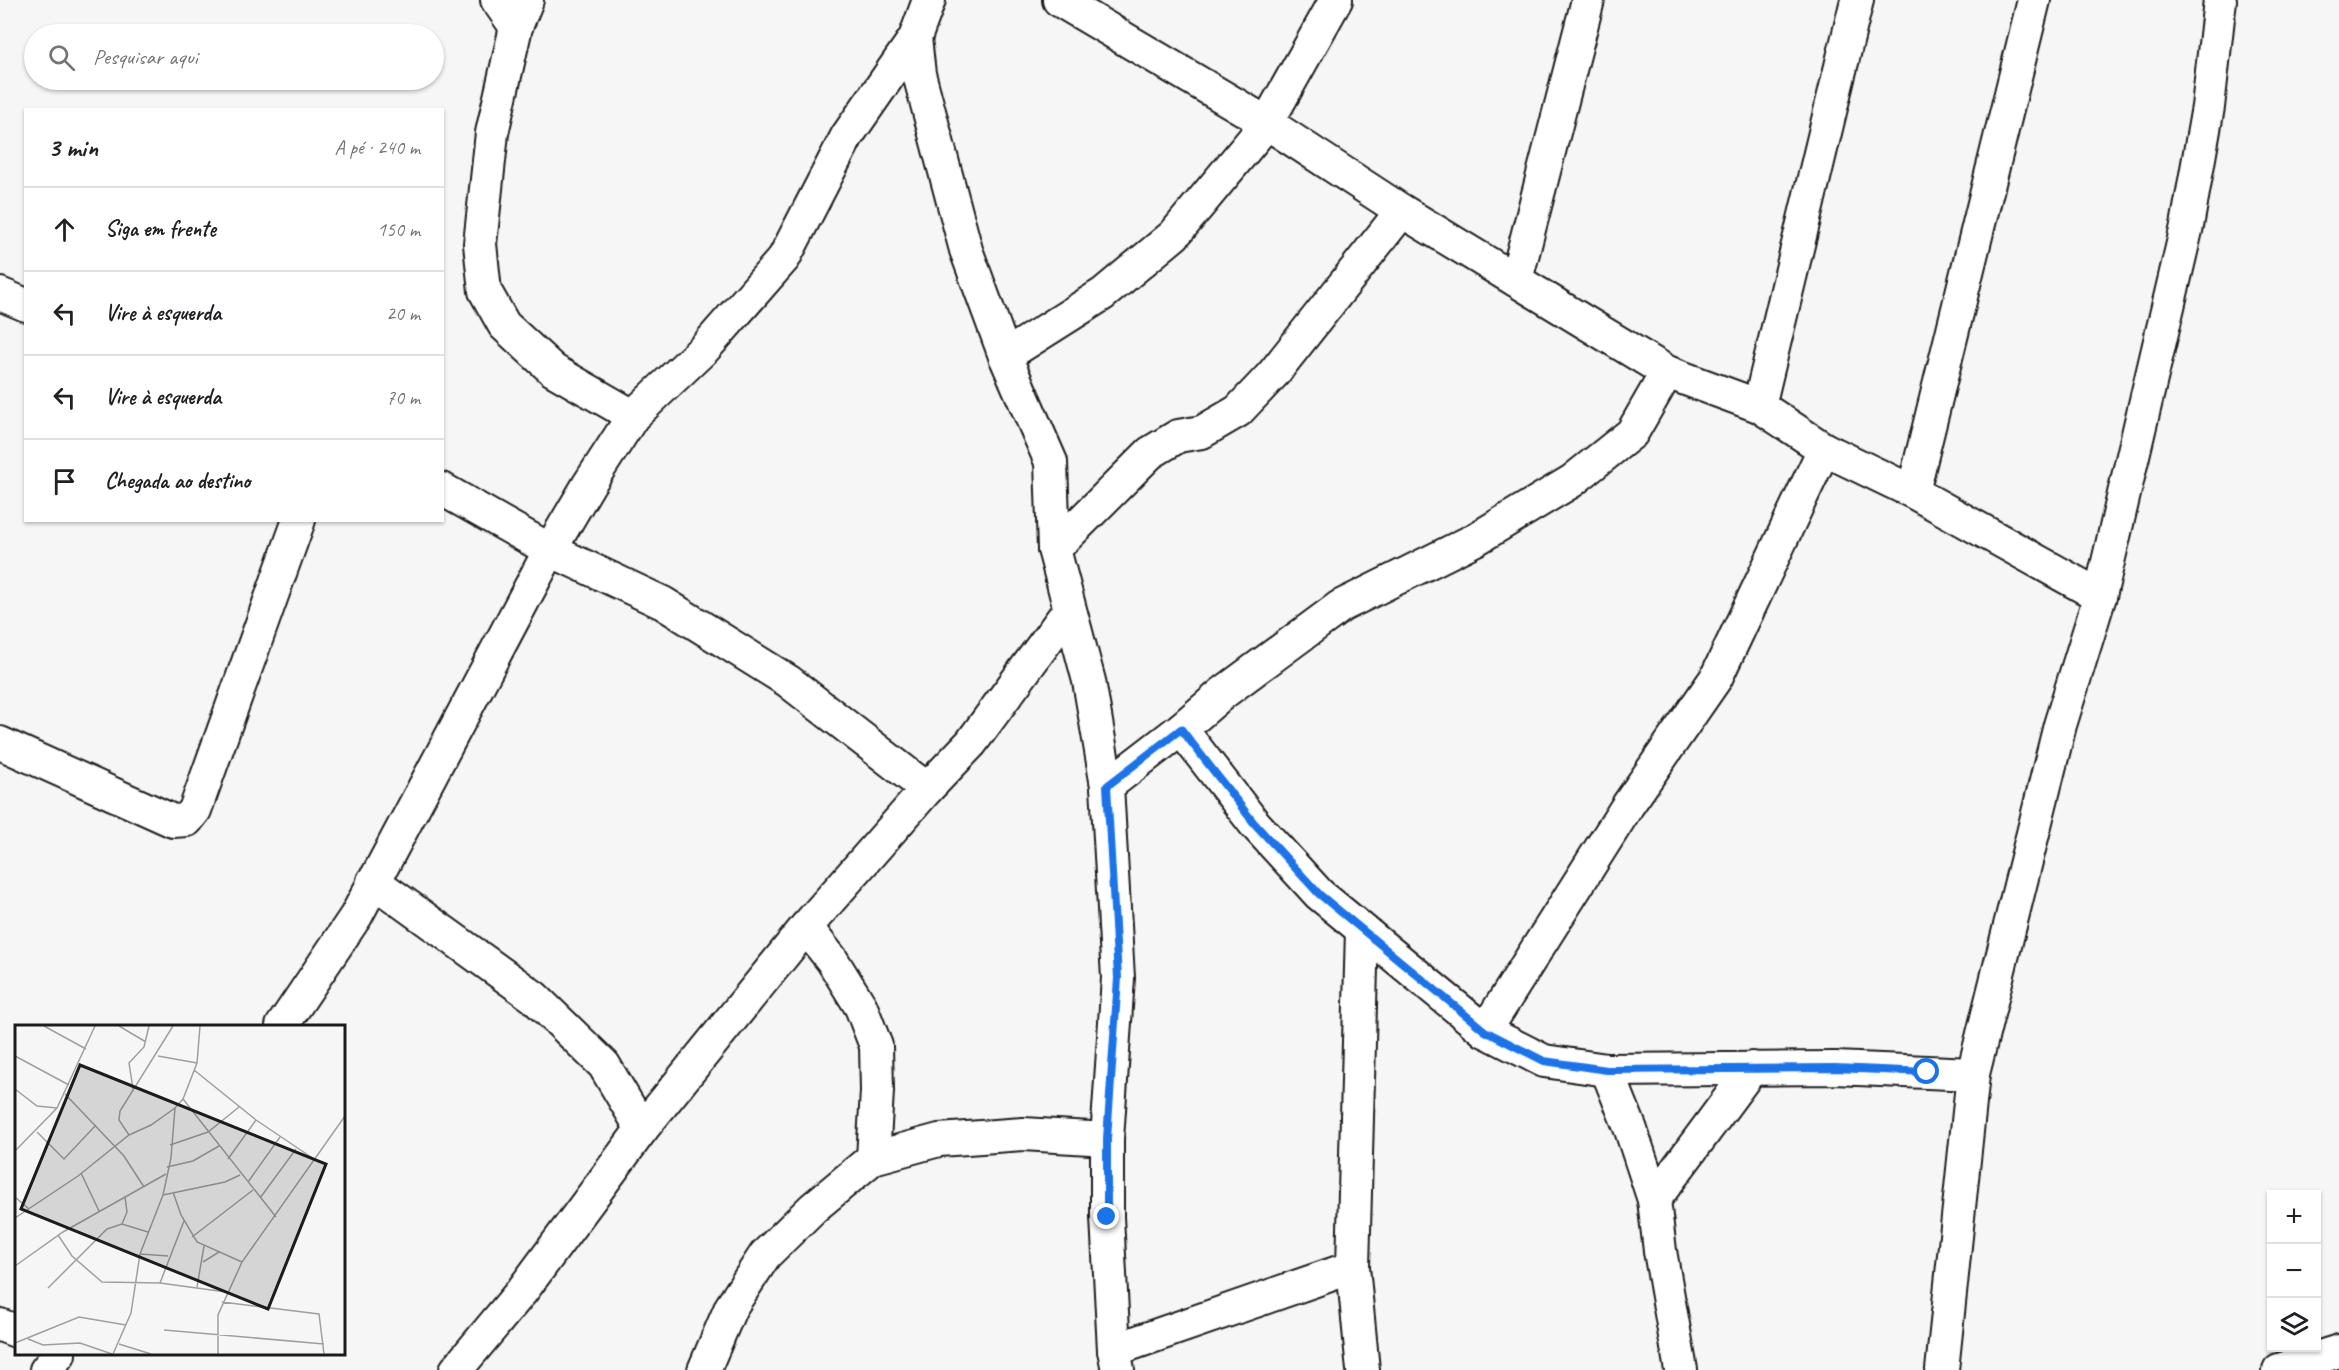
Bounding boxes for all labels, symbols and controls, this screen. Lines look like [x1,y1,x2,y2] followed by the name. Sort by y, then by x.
[24,24,444,90] search box
[45,41,78,74] icon: search
[93,43,198,71] text: Pesquisar aqui
[48,131,98,164] text: 3 min
[335,135,420,160] text: A pé · 240 m
[48,213,81,246] icon: ahead
[105,215,216,243] text: Siga em frente
[377,217,420,242] text: 150 m
[48,297,81,330] icon: left
[105,299,221,327] text: Vire à esquerda
[386,301,420,326] text: 20 m
[48,381,81,414] icon: left
[105,383,221,411] text: Vire à esquerda
[386,385,420,410] text: 70 m
[48,465,81,498] icon: arrive
[105,467,250,495] text: Chegada ao destino
[15,1025,345,1355] inset map
[1913,1058,1939,1084] route start
[2267,1190,2321,1352] map controls
[2267,1190,2321,1244] button: +
[1093,1203,1119,1229] route end
[2267,1244,2321,1298] button: −
[2267,1298,2321,1352] button: layers

